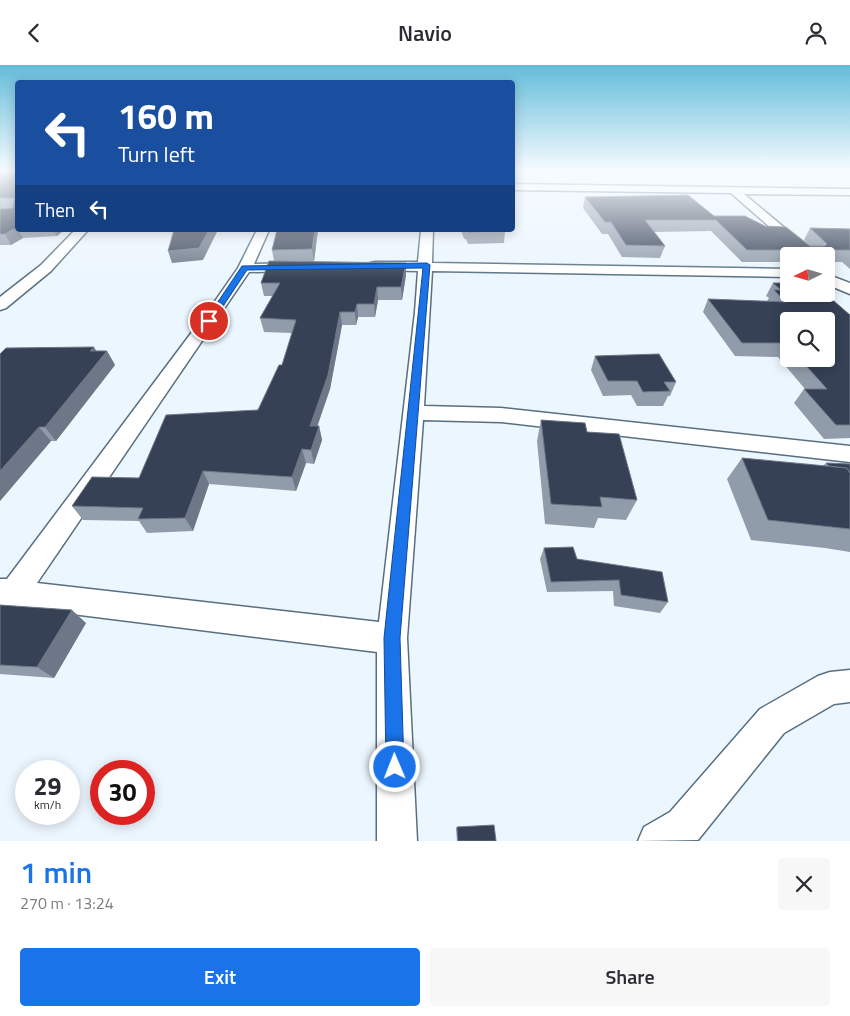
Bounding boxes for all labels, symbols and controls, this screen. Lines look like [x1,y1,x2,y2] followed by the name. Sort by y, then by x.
[398,16,452,50] text: Navio
[20,19,48,47] icon: back
[802,19,830,47] icon: person
[118,89,214,143] text: 160 m
[35,100,100,165] icon: left
[118,137,195,171] text: Turn left
[35,195,75,224] text: Then
[85,195,113,223] icon: left
[780,247,835,303] north arrow
[780,247,835,367] map controls
[188,300,230,342] pin
[195,307,223,335] icon: arrive
[780,312,835,367] button: search
[368,740,420,792] position arrow
[90,760,155,825] speed limit sign: 30
[33,767,62,805] text: 29
[34,795,61,814] text: km/h
[20,849,92,895] text: 1 min
[778,858,830,910] button: close
[20,891,114,915] text: 270 m · 13:24
[20,948,420,1006] button: Exit
[430,948,830,1006] button: Share

